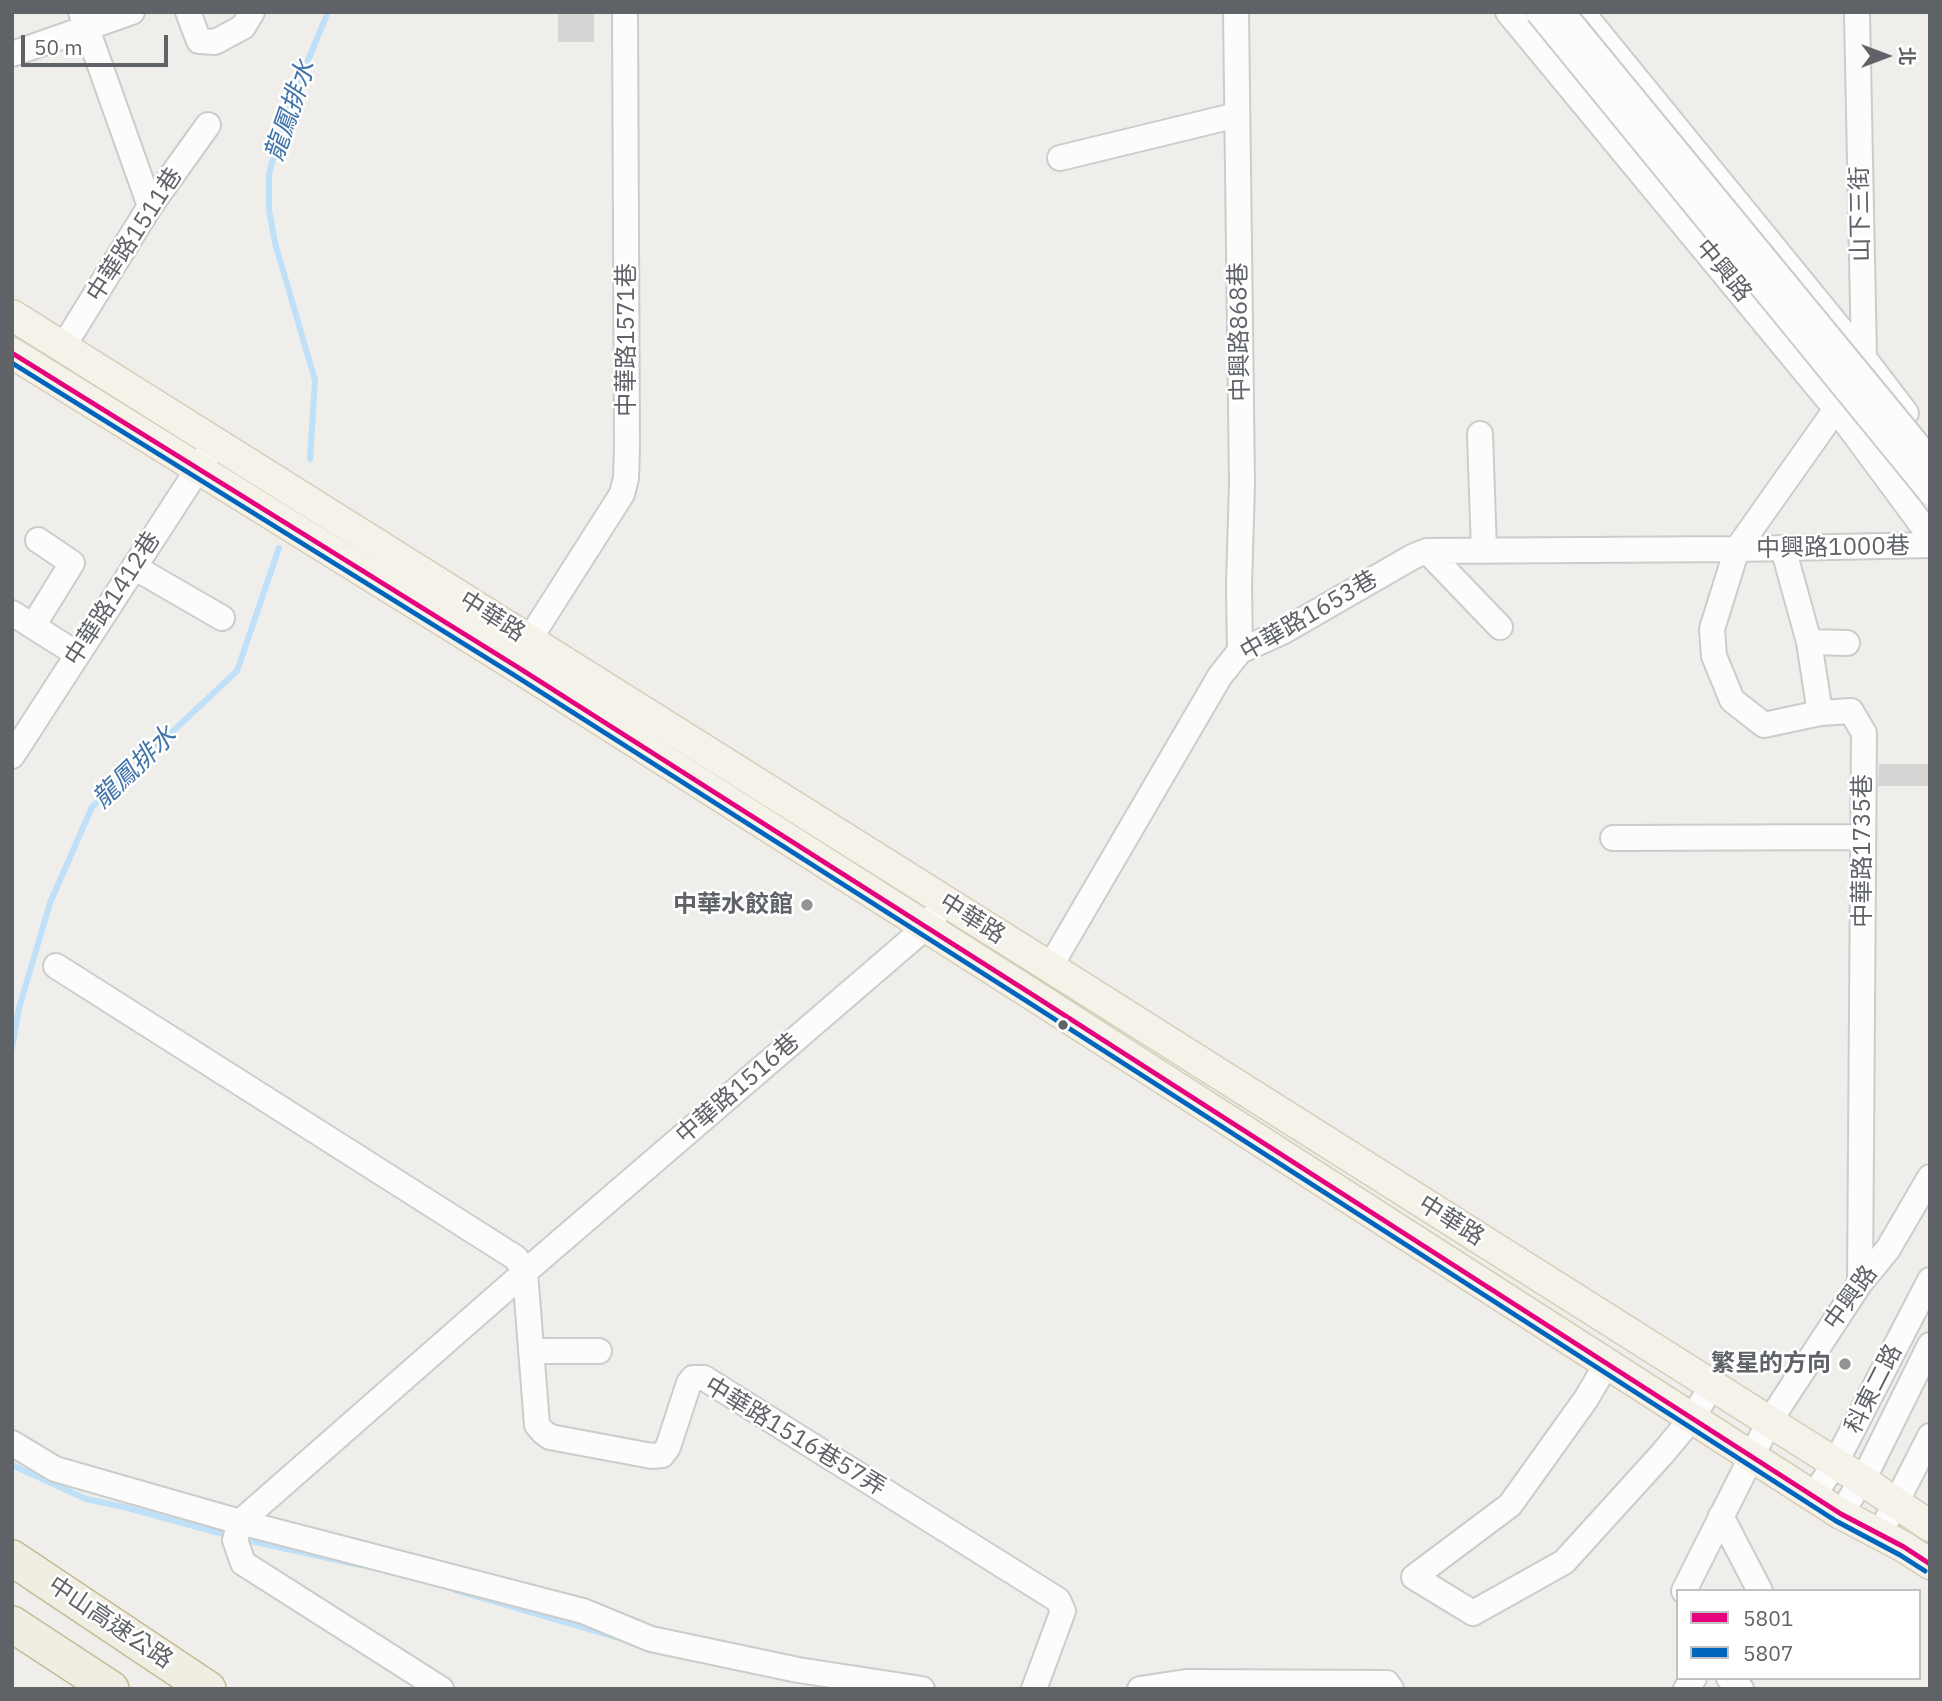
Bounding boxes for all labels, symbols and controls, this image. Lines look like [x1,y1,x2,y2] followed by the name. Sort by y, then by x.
[24,21,172,65] scale bar
[1851,21,1921,91] north arrow
[34,33,83,61] text: 50 m
[1895,46,1919,66] text: 北
[259,57,323,165] water label: 龍鳳排水
[81,163,189,307] street label: 中華路1511巷
[1846,166,1876,262] street label: 山下三街
[1689,234,1757,308] street label: 中興路
[1224,262,1256,402] street label: 中興路868巷
[613,263,641,417] street label: 中華路1571巷
[59,527,167,671] street label: 中華路1412巷
[1756,532,1910,564] street label: 中興路1000巷
[1235,565,1383,667] street label: 中華路1653巷
[454,586,530,648] street label: 中華路
[87,721,183,815] water label: 龍鳳排水
[1849,774,1877,928] street label: 中華路1735巷
[934,888,1010,950] street label: 中華路
[673,891,793,919] place label: 中華水餃館
[799,897,815,913] marker: 中華水餃館
[1056,1018,1070,1032] unlabelled marker
[671,1028,805,1150] street label: 中華路1516巷
[1413,1190,1489,1252] street label: 中華路
[1818,1260,1884,1336] street label: 中興路
[1839,1340,1909,1438] street label: 科東二路
[1711,1350,1831,1378] place label: 繁星的方向
[1837,1356,1853,1372] marker: 繁星的方向
[699,1372,891,1502] street label: 中華路1516巷57弄
[42,1571,178,1675] street label: 中山高速公路
[1676,1589,1921,1680] legend
[1743,1604,1793,1632] text: 5801
[1743,1639,1793,1667] text: 5807

